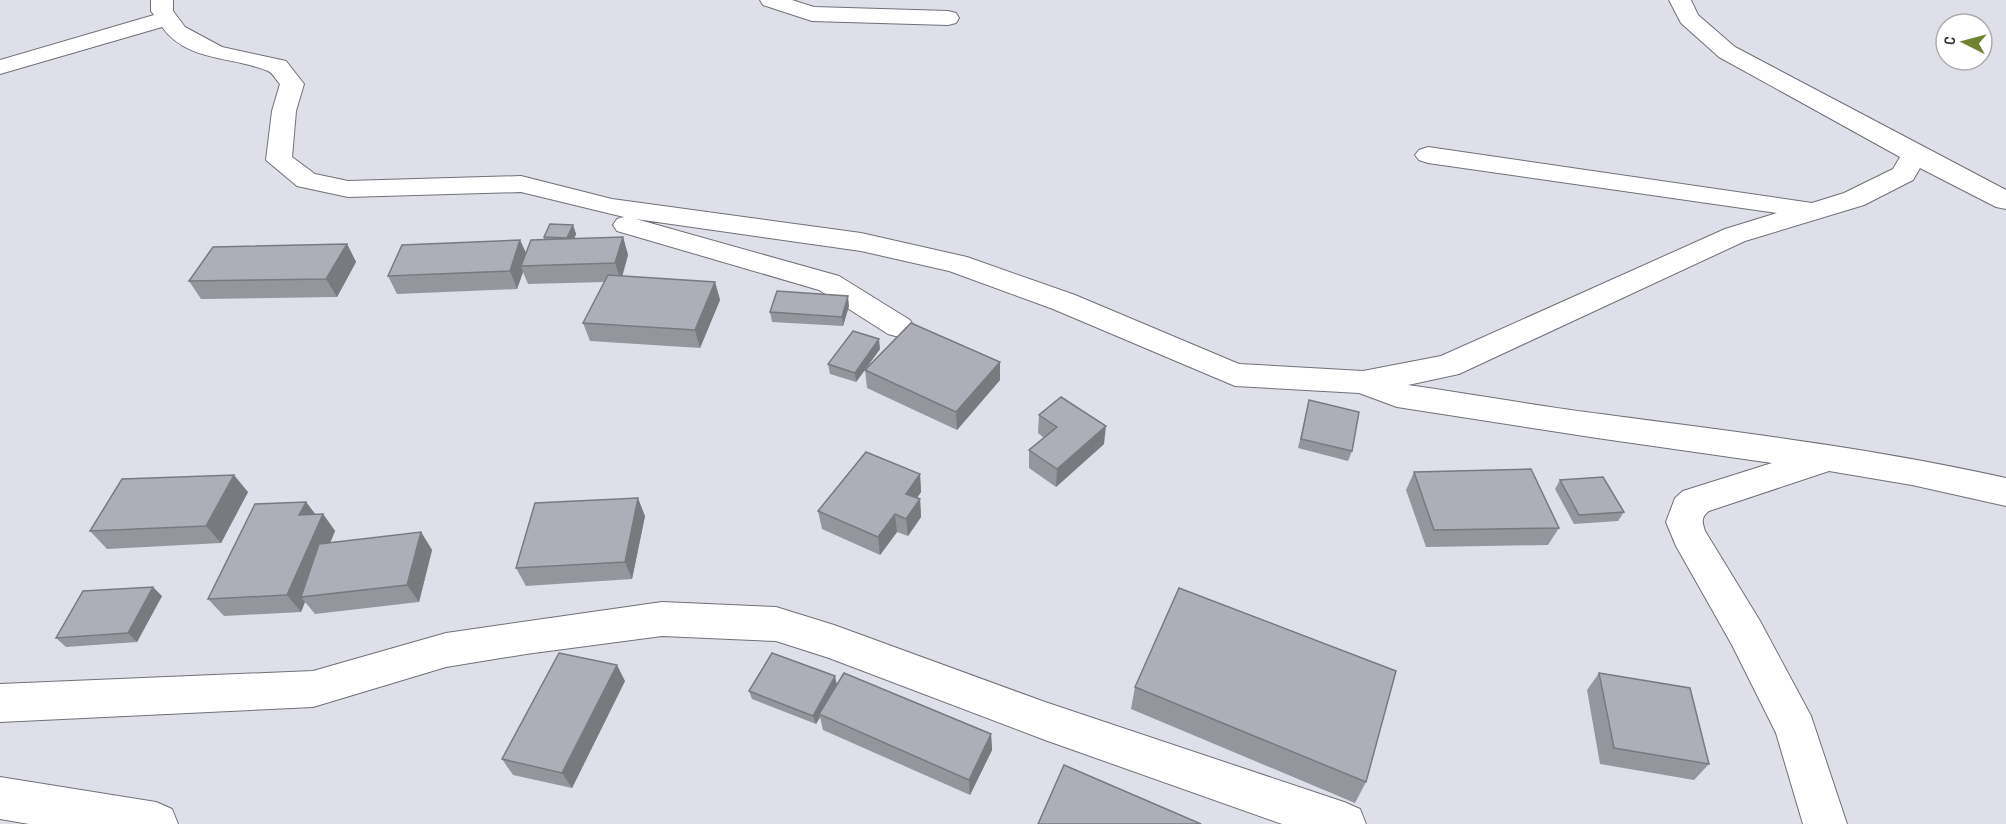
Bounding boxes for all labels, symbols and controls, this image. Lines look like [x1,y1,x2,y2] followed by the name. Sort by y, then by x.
[1934,12,1994,72] north arrow
[1941,36,1960,46] text: С

